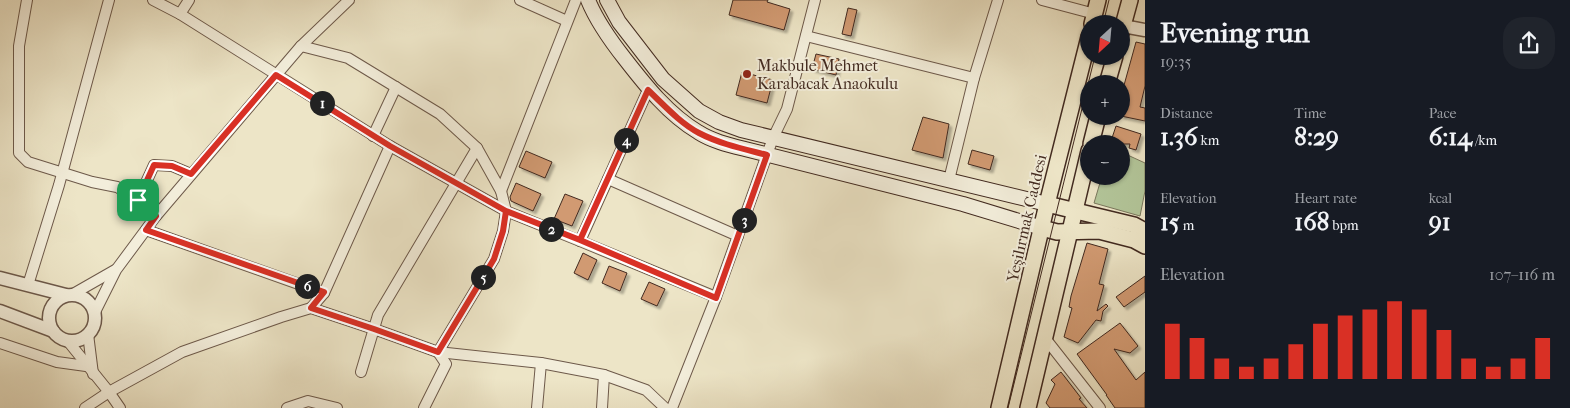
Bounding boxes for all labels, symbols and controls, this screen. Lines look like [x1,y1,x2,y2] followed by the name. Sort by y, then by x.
[1080,15,1130,65] north arrow
[1080,15,1130,185] map controls
[1160,16,1310,49] text: Evening run
[1503,17,1555,69] button: share
[1160,52,1191,71] text: 19:35
[757,56,898,93] place label: Makbule Mehmet Karabacak Anaokulu
[741,68,753,80] marker: Makbule Mehmet Karabacak Anaokulu
[1080,75,1130,125] button: +
[310,90,334,116] pin: 1
[320,95,325,112] text: 1
[1160,105,1213,122] text: Distance
[1294,105,1326,122] text: Time
[1429,105,1457,122] text: Pace
[1160,122,1198,151] text: 1.36
[1294,122,1339,151] text: 8:29
[1429,122,1472,151] text: 6:14
[614,128,638,152] pin: 4
[622,132,631,149] text: 4
[1198,132,1219,149] text: km
[1472,132,1497,149] text: /km
[1080,135,1130,185] button: −
[1002,152,1051,285] street label: Yeşilırmak Caddesi
[117,179,159,221] pin
[124,186,152,214] icon: arrive
[1160,190,1217,207] text: Elevation
[1294,190,1357,207] text: Heart rate
[1429,190,1452,207] text: kcal
[1160,207,1180,236] text: 15
[1294,207,1329,236] text: 168
[1429,207,1451,236] text: 91
[732,208,756,232] pin: 3
[742,212,747,229] text: 3
[538,216,564,242] pin: 2
[1180,217,1194,234] text: m
[1329,217,1359,234] text: bpm
[548,221,555,238] text: 2
[470,264,496,290] pin: 5
[1160,265,1225,284] text: Elevation
[1489,265,1555,284] text: 107–116 m
[480,269,487,286] text: 5
[294,274,320,298] pin: 6
[304,278,311,295] text: 6

